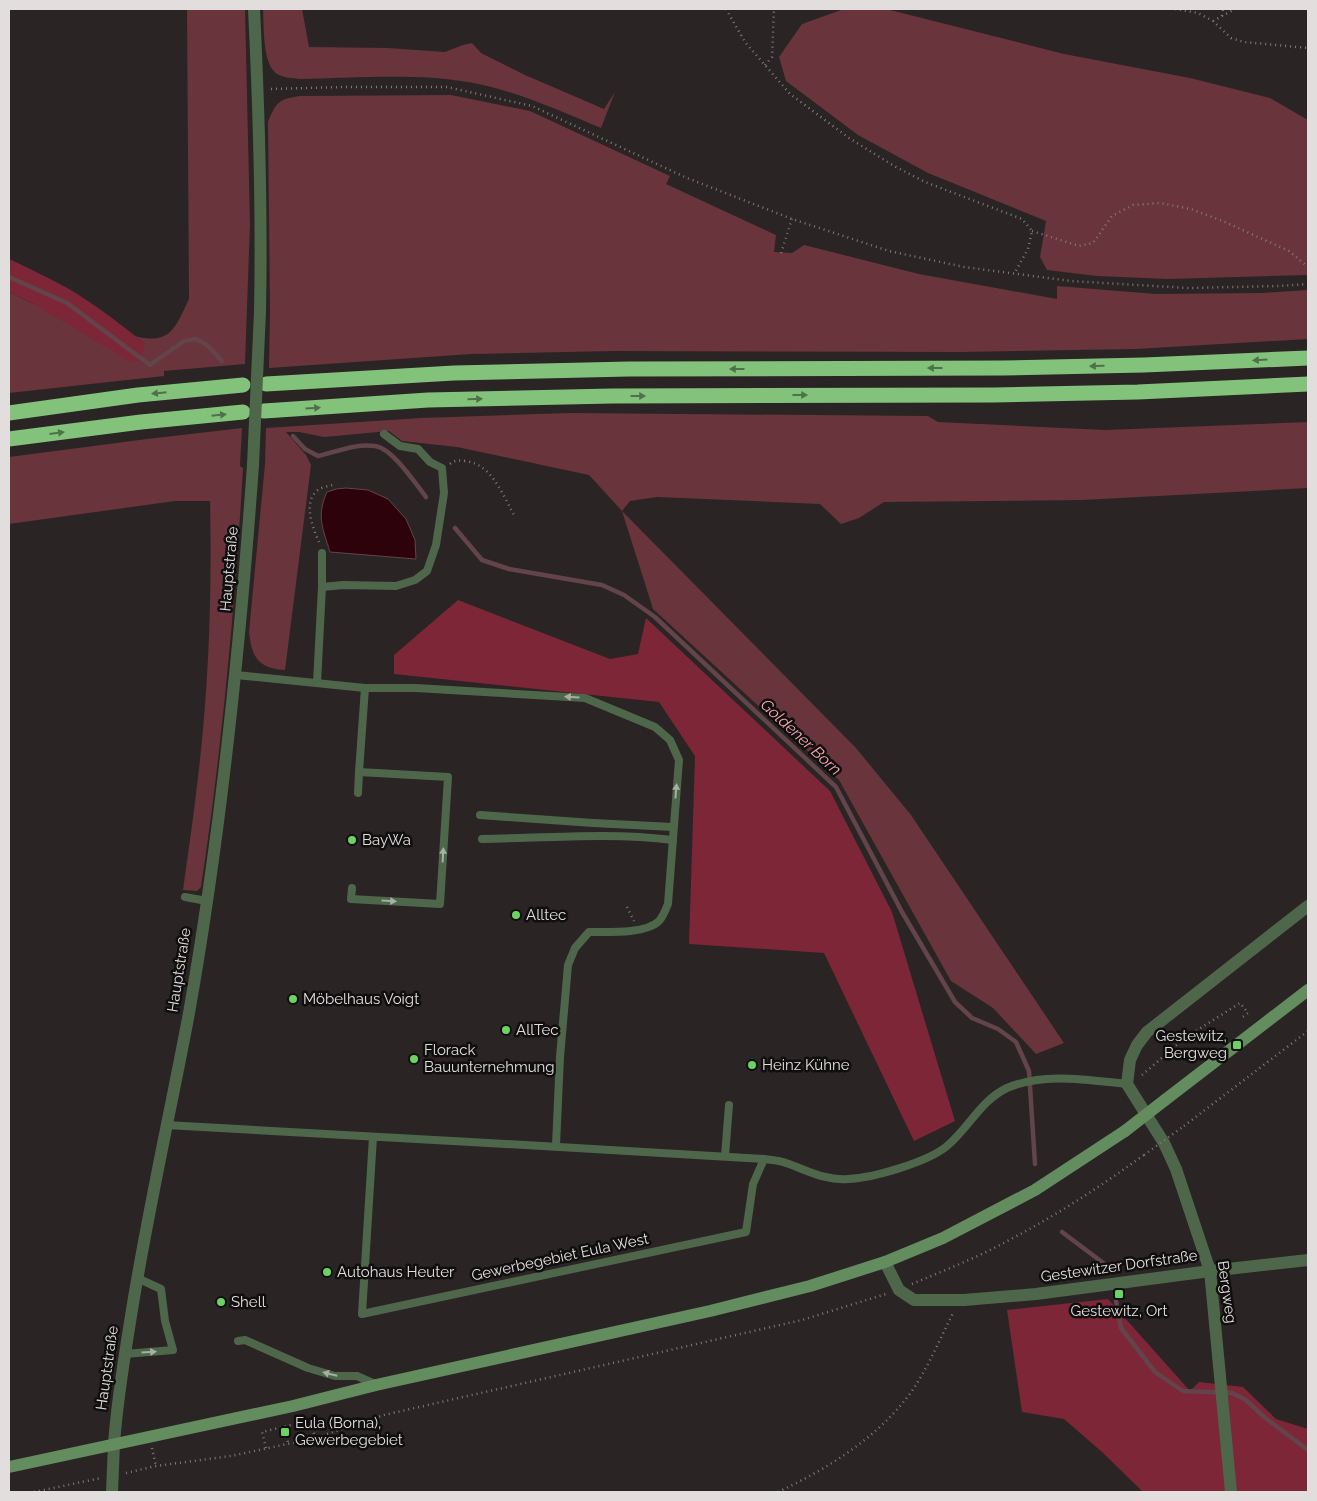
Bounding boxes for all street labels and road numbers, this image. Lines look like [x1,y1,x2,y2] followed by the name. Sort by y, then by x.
[216,526,242,612] street label: Hauptstraße
[163,926,195,1013] street label: Hauptstraße
[470,1229,650,1285] street label: Gewerbegebiet Eula West
[1039,1246,1199,1286] street label: Gestewitzer Dorfstraße
[1214,1259,1240,1325] street label: Bergweg
[92,1324,122,1411] street label: Hauptstraße

